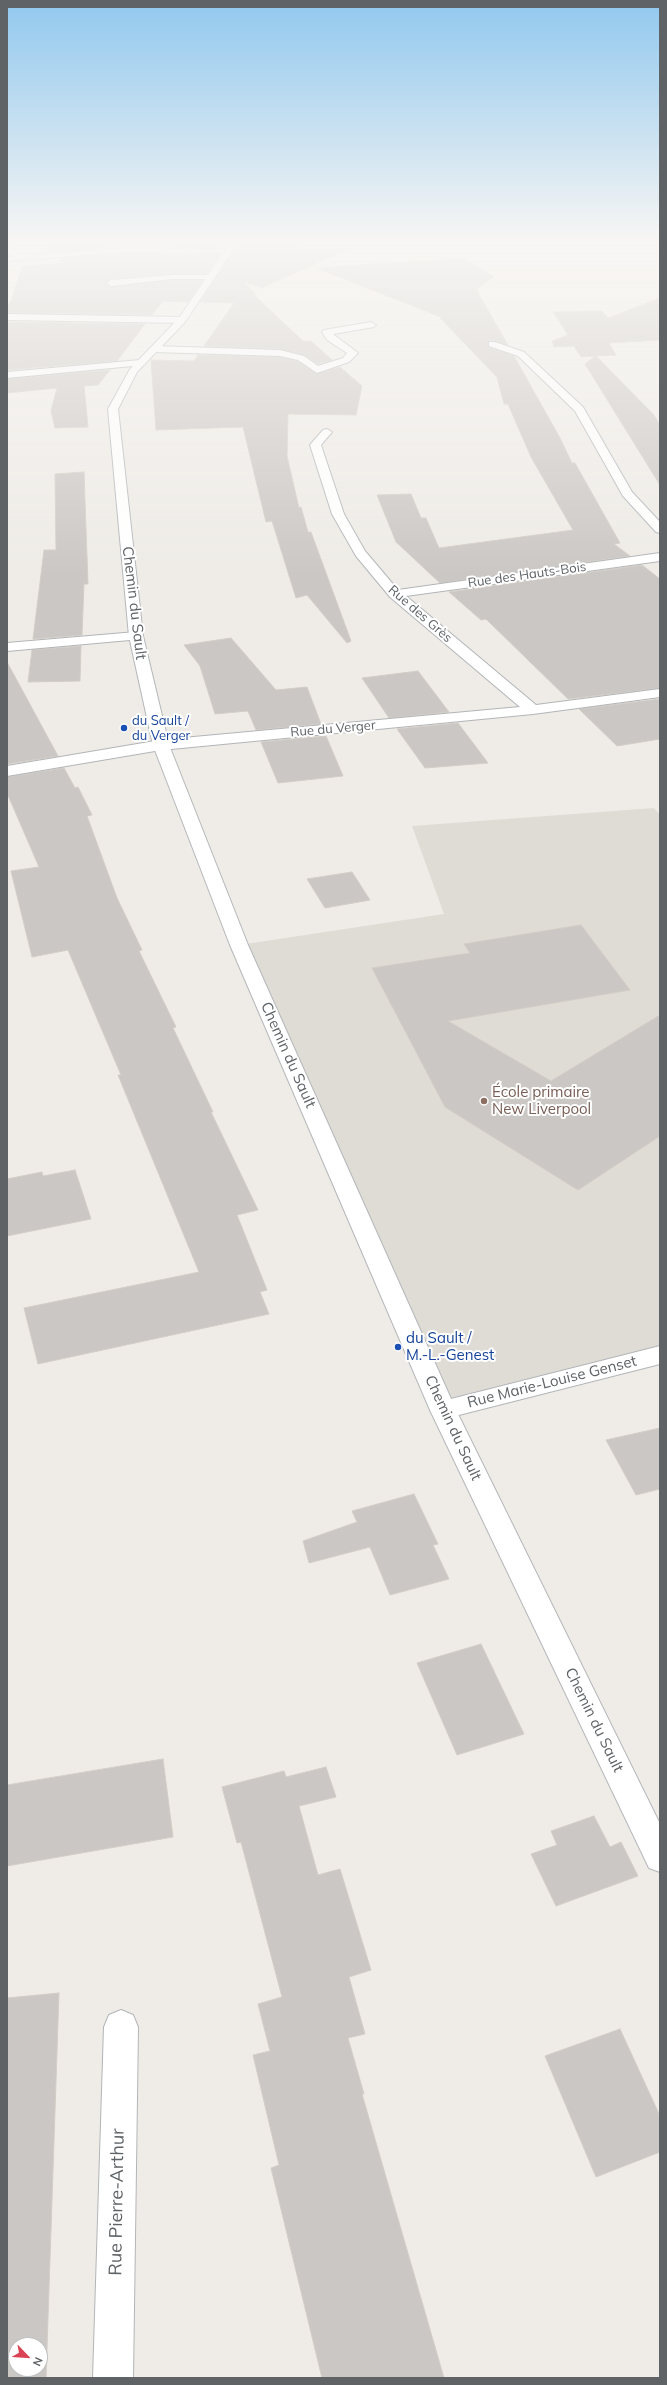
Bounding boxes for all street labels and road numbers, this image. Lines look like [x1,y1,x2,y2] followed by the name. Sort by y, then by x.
[118,545,150,661] street label: Chemin du Sault
[467,559,587,591] street label: Rue des Hauts-Bois
[385,582,455,646] street label: Rue des Grès
[290,718,376,740] street label: Rue du Verger
[257,999,319,1111] street label: Chemin du Sault
[465,1352,639,1412] street label: Rue Marie-Louise Genset
[421,1373,485,1483] street label: Chemin du Sault
[561,1665,627,1775] street label: Chemin du Sault
[105,2128,129,2276] street label: Rue Pierre-Arthur

